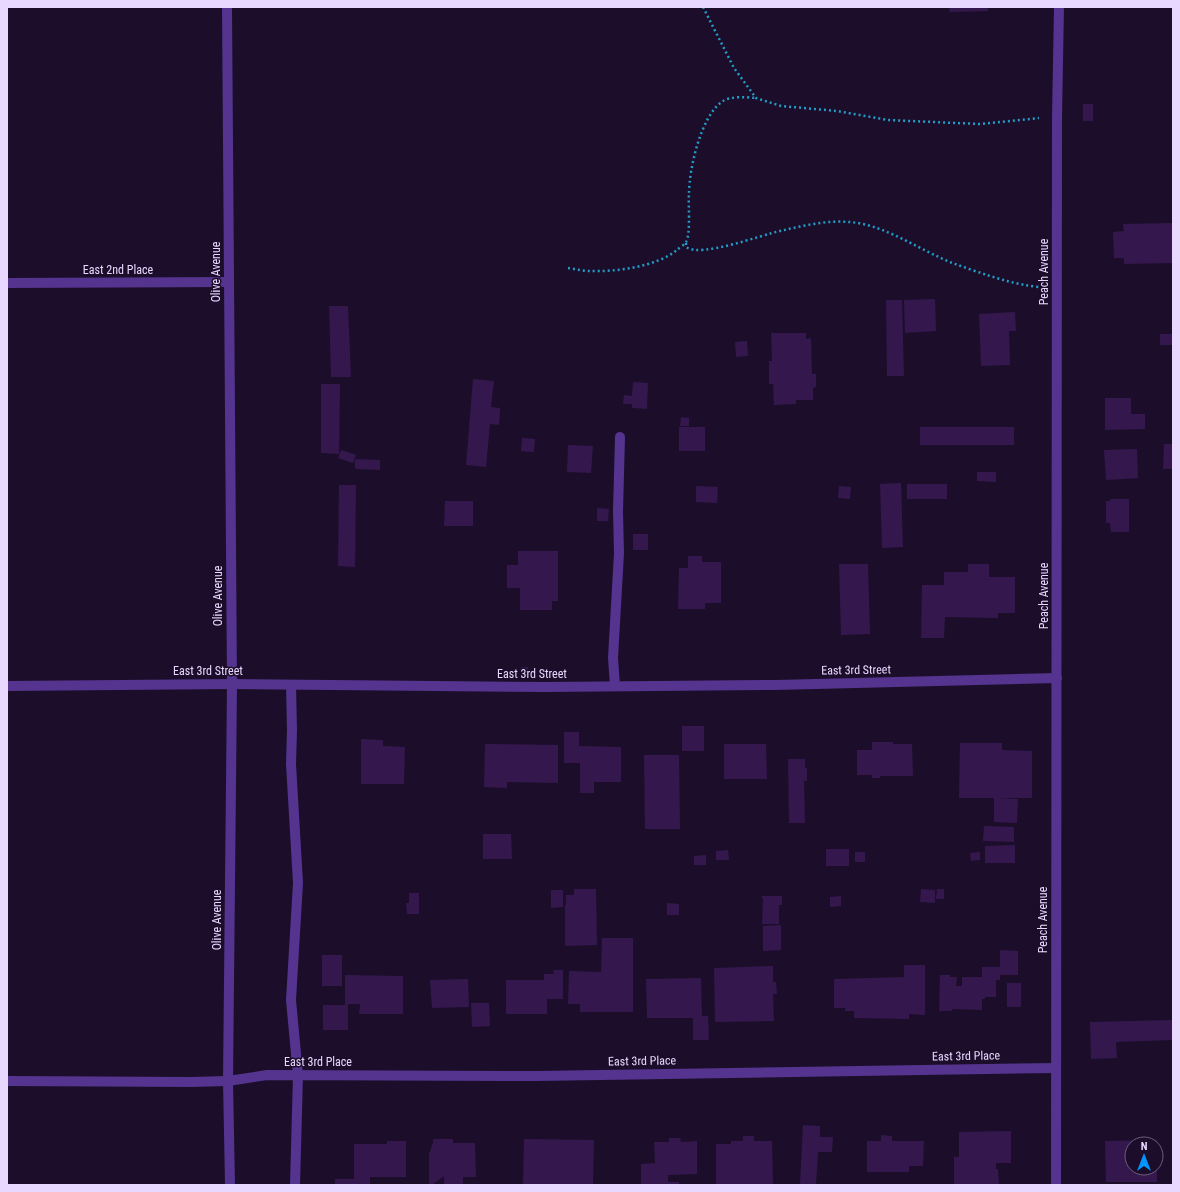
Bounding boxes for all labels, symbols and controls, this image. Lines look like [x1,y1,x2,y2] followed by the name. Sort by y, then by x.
[1037,238,1051,305] street label: Peach Avenue
[209,241,223,302] street label: Olive Avenue
[83,263,153,277] street label: East 2nd Place
[1037,562,1051,629] street label: Peach Avenue
[211,565,225,626] street label: Olive Avenue
[821,662,891,678] street label: East 3rd Street
[173,664,243,678] street label: East 3rd Street
[497,667,567,681] street label: East 3rd Street
[1036,886,1050,953] street label: Peach Avenue
[210,889,224,950] street label: Olive Avenue
[932,1048,1000,1064] street label: East 3rd Place
[608,1053,676,1069] street label: East 3rd Place
[284,1055,352,1069] street label: East 3rd Place
[1124,1136,1164,1176] north arrow
[1141,1140,1148,1153] text: N

